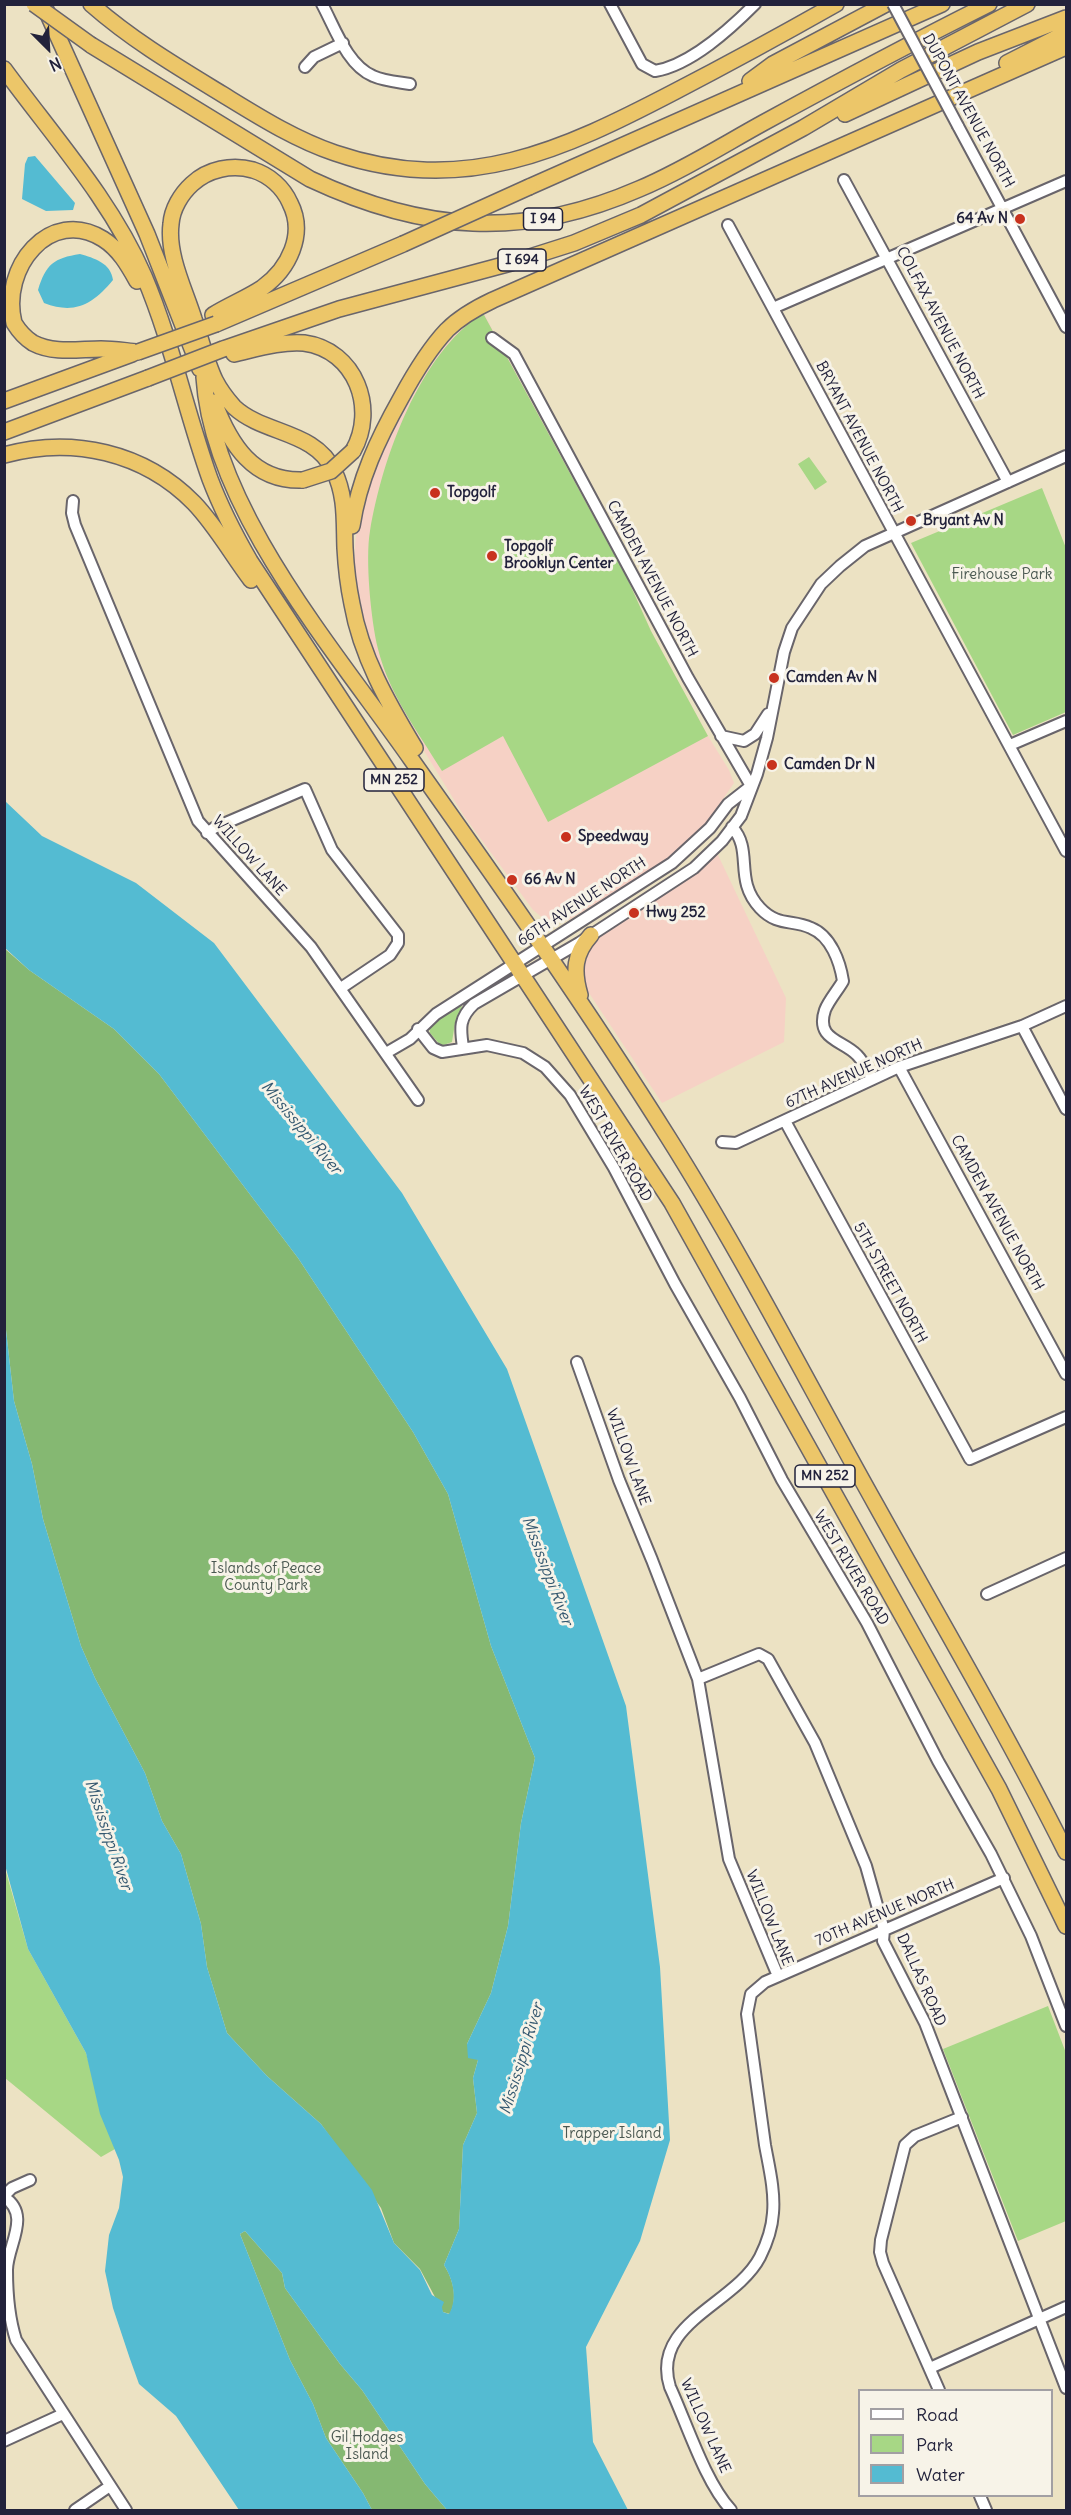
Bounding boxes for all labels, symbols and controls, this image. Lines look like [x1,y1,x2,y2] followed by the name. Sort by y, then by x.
[18,18,78,78] north arrow
[918,31,1018,191] street label: DUPONT AVENUE NORTH
[46,53,64,76] text: N
[524,208,562,230] road number: I 94
[956,210,1008,228] place label: 64 Av N
[1013,212,1027,226] marker: 64 Av N
[892,244,988,402] street label: COLFAX AVENUE NORTH
[498,249,546,271] road number: I 694
[811,358,907,516] street label: BRYANT AVENUE NORTH
[447,484,496,502] place label: Topgolf
[428,486,442,500] marker: Topgolf
[603,497,701,661] street label: CAMDEN AVENUE NORTH
[923,512,1004,530] place label: Bryant Av N
[904,514,918,528] marker: Bryant Av N
[504,538,614,573] place label: Topgolf Brooklyn Center
[485,549,499,563] marker: Topgolf Brooklyn Center
[952,566,1052,584] park label: Firehouse Park
[786,669,877,687] place label: Camden Av N
[767,671,781,685] marker: Camden Av N
[784,756,875,774] place label: Camden Dr N
[765,758,779,772] marker: Camden Dr N
[364,769,424,791] road number: MN 252
[208,812,290,900] street label: WILLOW LANE
[578,828,649,846] place label: Speedway
[559,830,573,844] marker: Speedway
[514,854,650,950] street label: 66TH AVENUE NORTH
[524,871,576,889] place label: 66 Av N
[505,873,519,887] marker: 66 Av N
[646,904,706,922] place label: Hwy 252
[627,906,641,920] marker: Hwy 252
[783,1036,925,1112] street label: 67TH AVENUE NORTH
[257,1078,345,1178] water label: Mississippi River
[574,1083,656,1205] street label: WEST RIVER ROAD
[947,1132,1047,1294] street label: CAMDEN AVENUE NORTH
[849,1219,931,1347] street label: 5TH STREET NORTH
[602,1406,654,1508] street label: WILLOW LANE
[795,1465,855,1487] road number: MN 252
[810,1507,892,1629] street label: WEST RIVER ROAD
[517,1514,577,1628] water label: Mississippi River
[211,1560,321,1595] park label: Islands of Peace County Park
[80,1777,136,1893] water label: Mississippi River
[742,1868,796,1968] street label: WILLOW LANE
[813,1876,957,1950] street label: 70TH AVENUE NORTH
[893,1931,949,2029] street label: DALLAS ROAD
[496,2001,548,2117] water label: Mississippi River
[562,2125,662,2143] park label: Trapper Island
[676,2376,734,2476] street label: WILLOW LANE
[858,2389,1053,2497] legend
[916,2403,958,2426] text: Road
[331,2429,403,2464] park label: Gil Hodges Island
[916,2433,953,2456] text: Park
[916,2463,965,2486] text: Water

